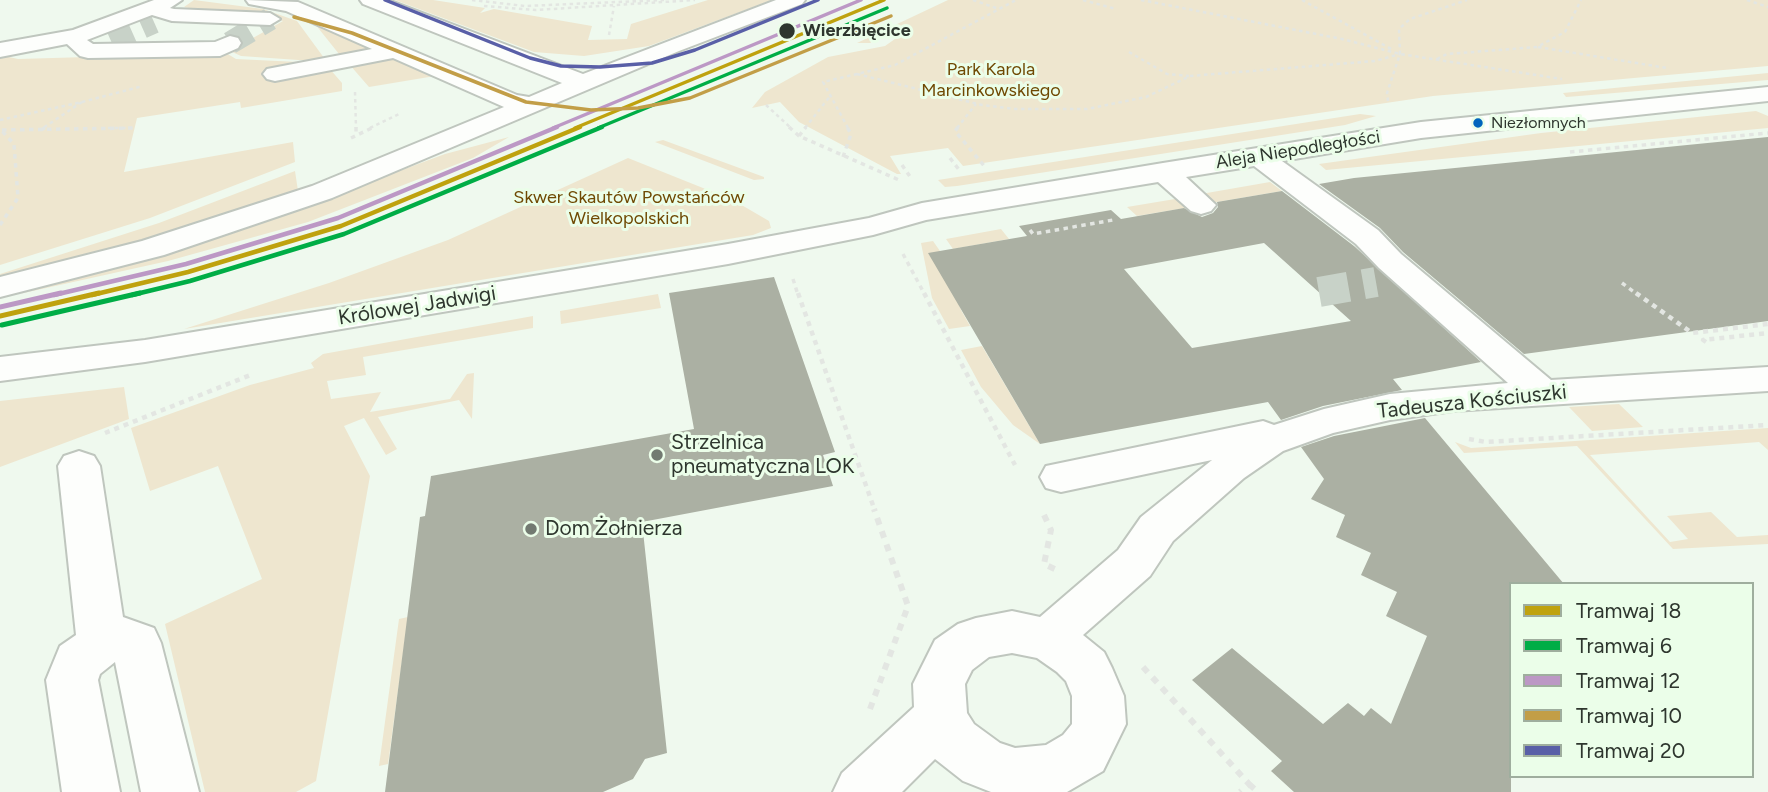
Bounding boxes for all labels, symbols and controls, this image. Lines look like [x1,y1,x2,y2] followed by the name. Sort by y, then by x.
[803,20,911,42] place label: Wierzbięcice
[777,21,797,41] marker: Wierzbięcice
[921,59,1061,102] park label: Park Karola Marcinkowskiego
[1491,113,1586,133] place label: Niezłomnych
[1471,116,1485,130] marker: Niezłomnych
[1214,126,1382,174] street label: Aleja Niepodległości
[513,187,745,230] park label: Skwer Skautów Powstańców Wielkopolskich
[336,281,498,331] street label: Królowej Jadwigi
[1376,380,1568,424] street label: Tadeusza Kościuszki
[671,430,855,480] place label: Strzelnica pneumatyczna LOK
[649,447,665,463] marker: Strzelnica pneumatyczna LOK
[545,516,682,542] place label: Dom Żołnierza
[523,521,539,537] marker: Dom Żołnierza
[1509,582,1754,778] legend
[1576,598,1681,623] text: Tramwaj 18
[1576,633,1672,658] text: Tramwaj 6
[1576,668,1680,693] text: Tramwaj 12
[1576,703,1682,728] text: Tramwaj 10
[1576,738,1685,763] text: Tramwaj 20

